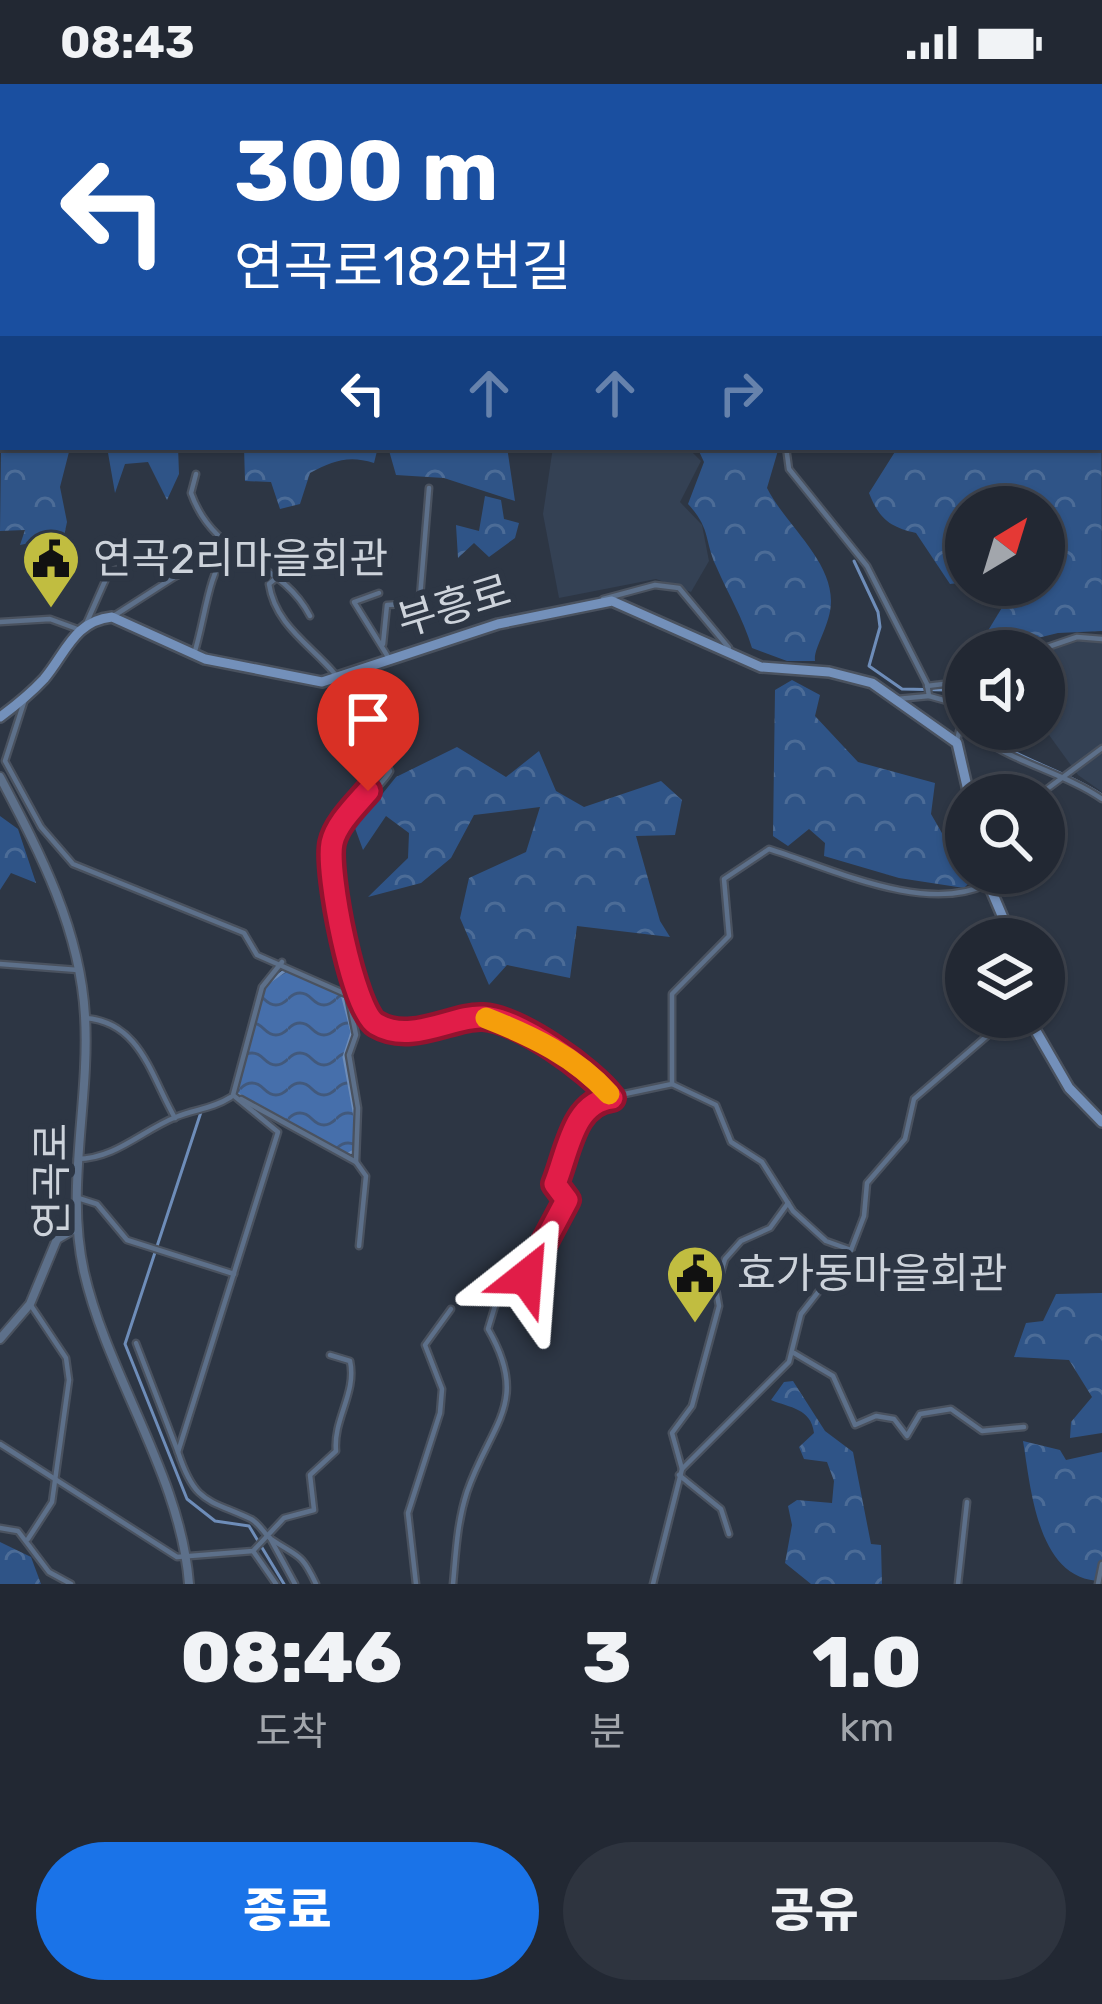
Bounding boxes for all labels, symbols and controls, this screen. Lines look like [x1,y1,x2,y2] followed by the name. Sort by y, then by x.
[60,16,195,69] text: 08:43
[234,121,498,221] text: 300 m
[36,132,192,288] icon: left
[234,235,572,299] text: 연곡로182번길
[330,360,396,426] icon: left
[456,360,522,426] icon: ahead
[582,360,648,426] icon: ahead
[708,360,774,426] icon: right
[945,486,1065,606] north arrow
[945,486,1065,1038] map controls
[20,528,82,610] public building icon: 연곡2리마을회관
[93,534,388,584] place label: 연곡2리마을회관
[391,565,517,647] street label: 부흥로
[945,630,1065,750] button: sound
[317,668,419,791] pin
[335,686,401,752] icon: arrive
[945,774,1065,894] button: search
[945,918,1065,1038] button: layers
[27,1123,77,1239] street label: 연곡로
[463,1214,589,1340] position arrow
[664,1243,726,1325] public building icon: 효가동마을회관
[737,1249,1007,1299] place label: 효가동마을회관
[180,1615,402,1700] text: 08:46
[583,1615,632,1700] text: 3
[812,1620,922,1705] text: 1.0
[839,1705,894,1751] text: km
[255,1709,327,1755] text: 도착
[589,1709,625,1755] text: 분
[36,1842,539,1980] button: 종료
[563,1842,1066,1980] button: 공유

